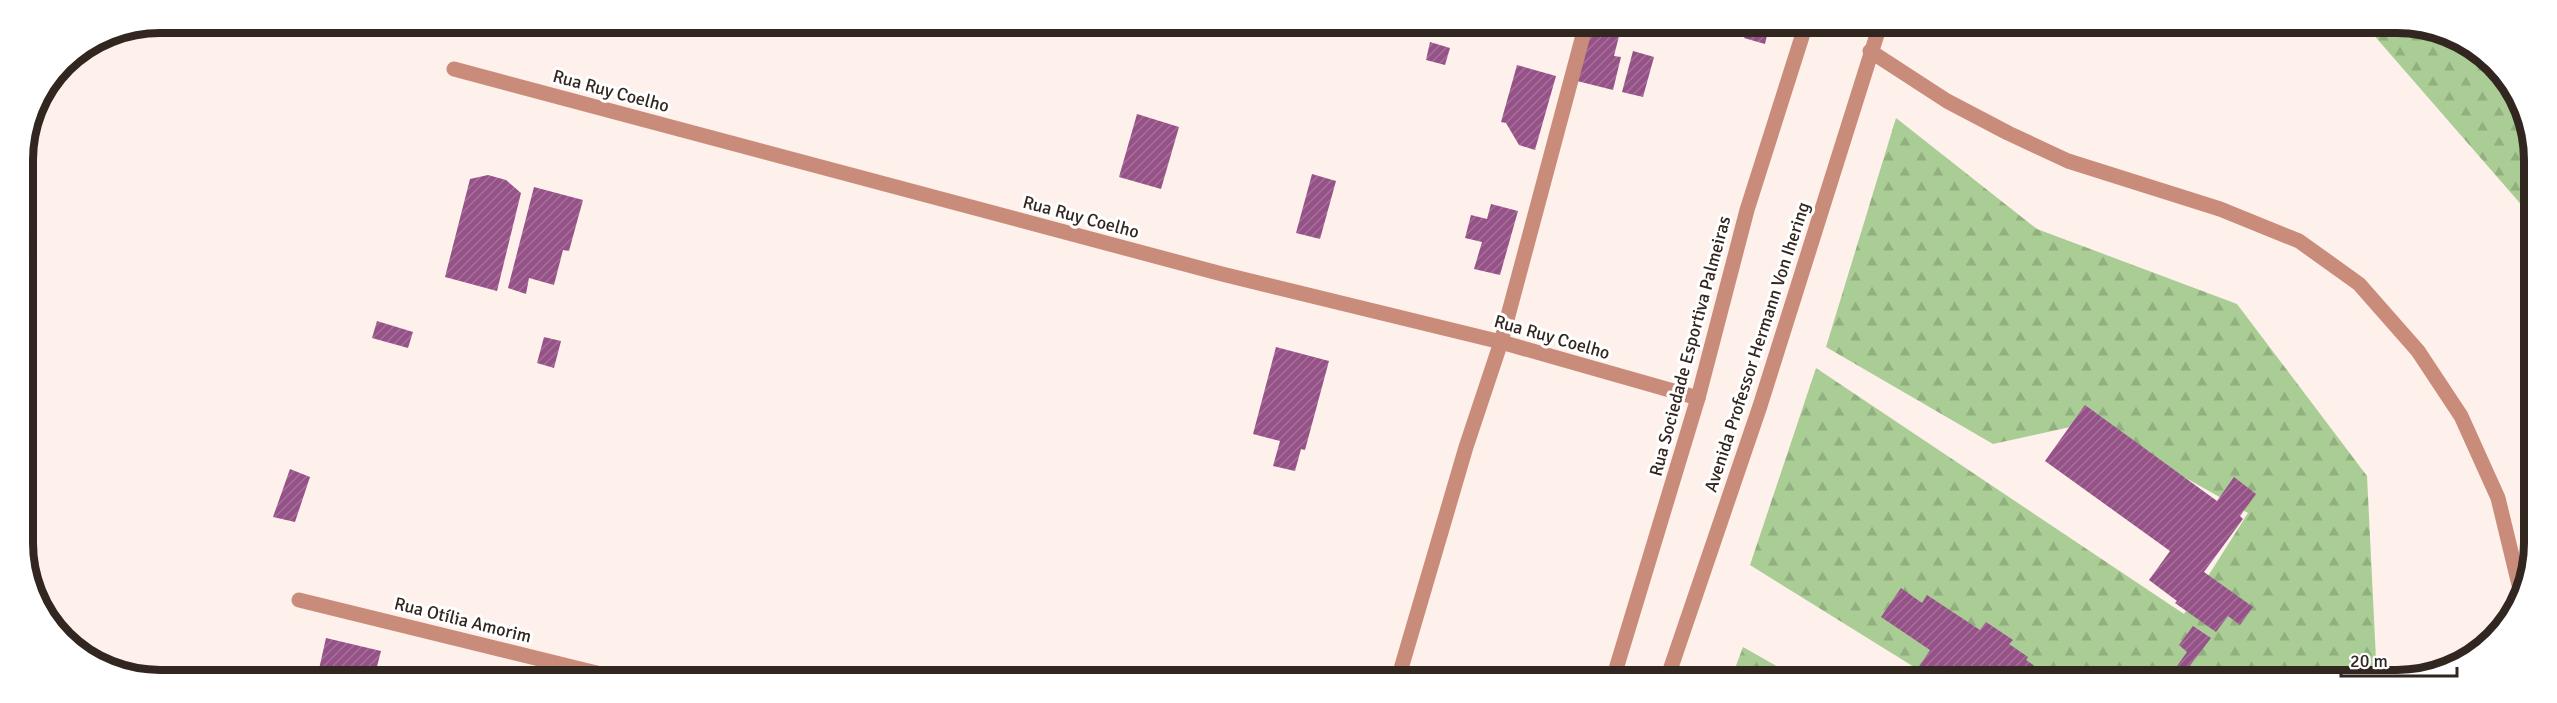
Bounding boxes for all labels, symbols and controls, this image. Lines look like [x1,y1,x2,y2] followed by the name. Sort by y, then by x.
[550,65,672,117] street label: Rua Ruy Coelho
[1020,191,1142,243] street label: Rua Ruy Coelho
[1700,199,1814,495] street label: Avenida Professor Hermann Von Ihering
[1645,213,1735,479] street label: Rua Sociedade Esportiva Palmeiras
[1492,310,1612,364] street label: Rua Ruy Coelho
[392,592,534,648] street label: Rua Otília Amorim
[2341,640,2456,678] scale bar
[2350,650,2388,672] text: 20 m

